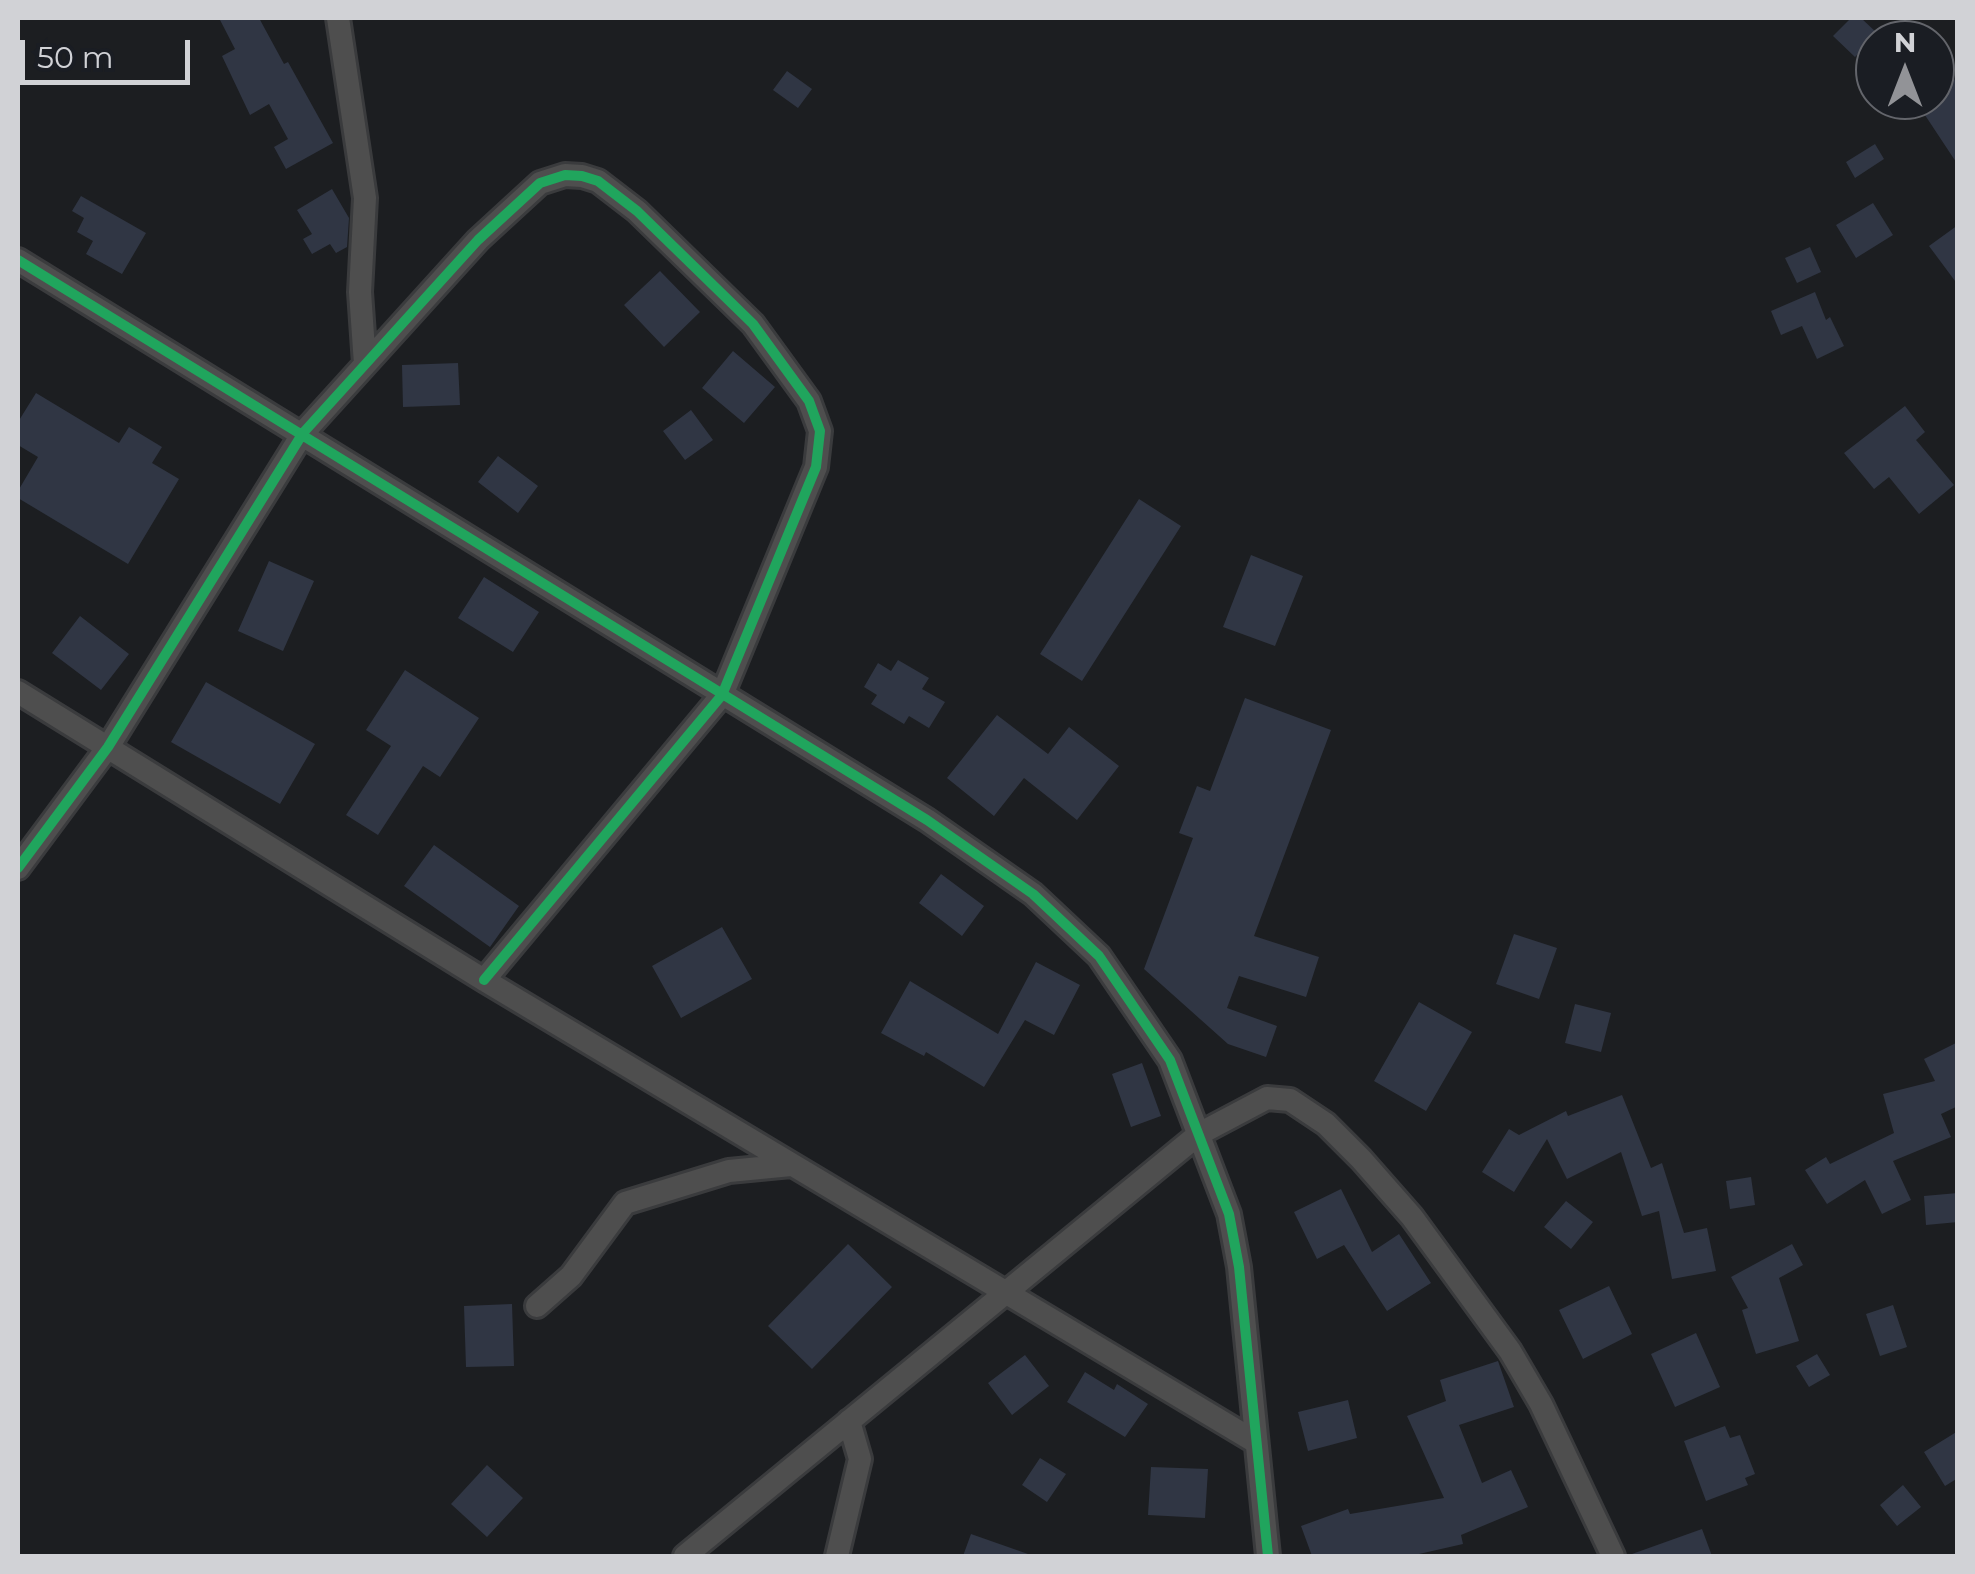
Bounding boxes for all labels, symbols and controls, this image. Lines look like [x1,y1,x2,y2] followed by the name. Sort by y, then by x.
[25,20,195,82] scale bar
[1855,20,1955,120] north arrow
[1894,25,1916,59] text: N
[37,39,114,76] text: 50 m

